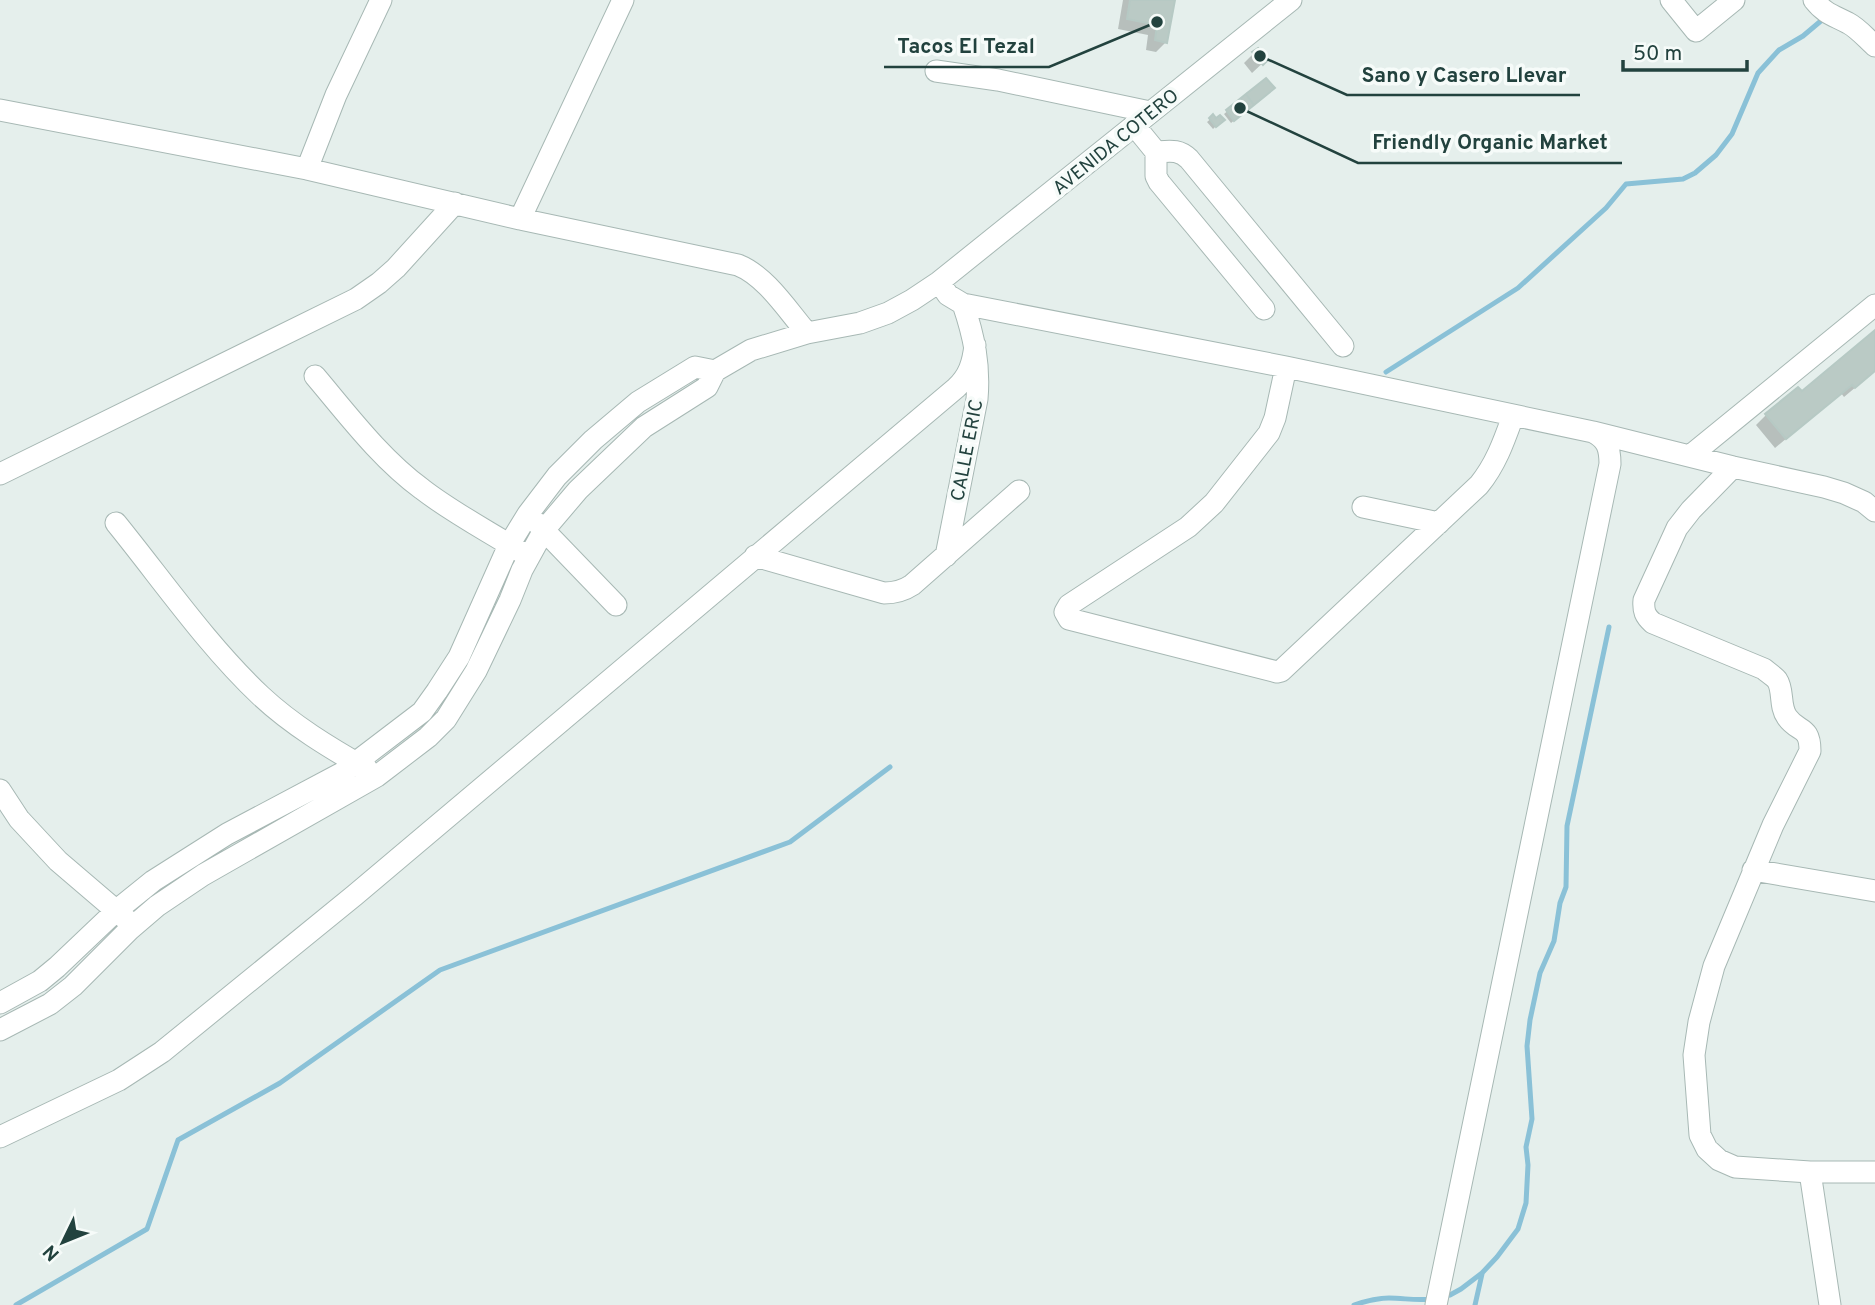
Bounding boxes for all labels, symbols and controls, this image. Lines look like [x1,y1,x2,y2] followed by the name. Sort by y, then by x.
[884,25,1049,67] callout: Tacos El Tezal
[1623,28,1747,72] scale bar
[897,34,1035,61] text: Tacos El Tezal
[1633,41,1682,68] text: 50 m
[1347,53,1580,95] callout: Sano y Casero Llevar
[1361,63,1567,90] text: Sano y Casero Llevar
[1048,84,1184,201] street label: AVENIDA COTERO
[1358,121,1622,163] callout: Friendly Organic Market
[1372,130,1608,157] text: Friendly Organic Market
[946,397,990,503] street label: CALLE ERIC
[28,1207,98,1277] north arrow
[39,1239,65,1265] text: N

